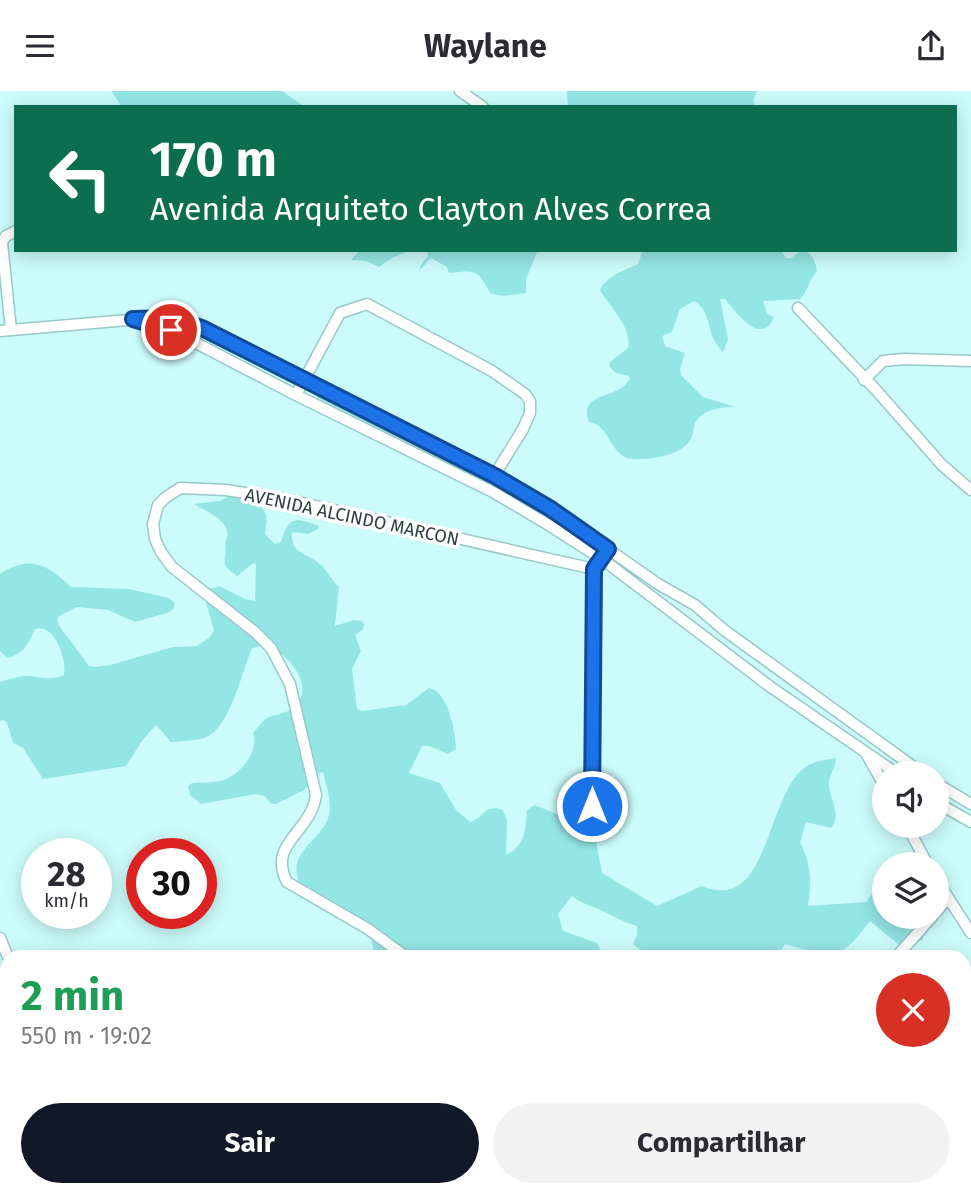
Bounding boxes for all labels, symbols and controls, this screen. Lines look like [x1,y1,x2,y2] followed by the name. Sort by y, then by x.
[21,27,59,65] icon: menu
[424,27,547,65] text: Waylane
[912,27,950,65] icon: share
[150,130,277,189] text: 170 m
[35,133,126,224] icon: left
[150,190,712,228] text: Avenida Arquiteto Clayton Alves Correa
[141,300,201,360] pin
[152,311,190,349] icon: arrive
[243,484,461,550] street label: AVENIDA ALCINDO MARCON
[872,761,949,929] map controls
[872,761,949,838] button: sound
[555,769,629,843] position arrow
[126,838,217,929] speed limit sign: 30
[872,852,949,929] button: layers
[47,853,86,895] text: 28
[44,890,89,912] text: km/h
[21,971,124,1021] text: 2 min
[876,973,950,1047] button: close
[21,1022,152,1050] text: 550 m · 19:02
[21,1103,479,1183] button: Sair
[493,1103,950,1183] button: Compartilhar

